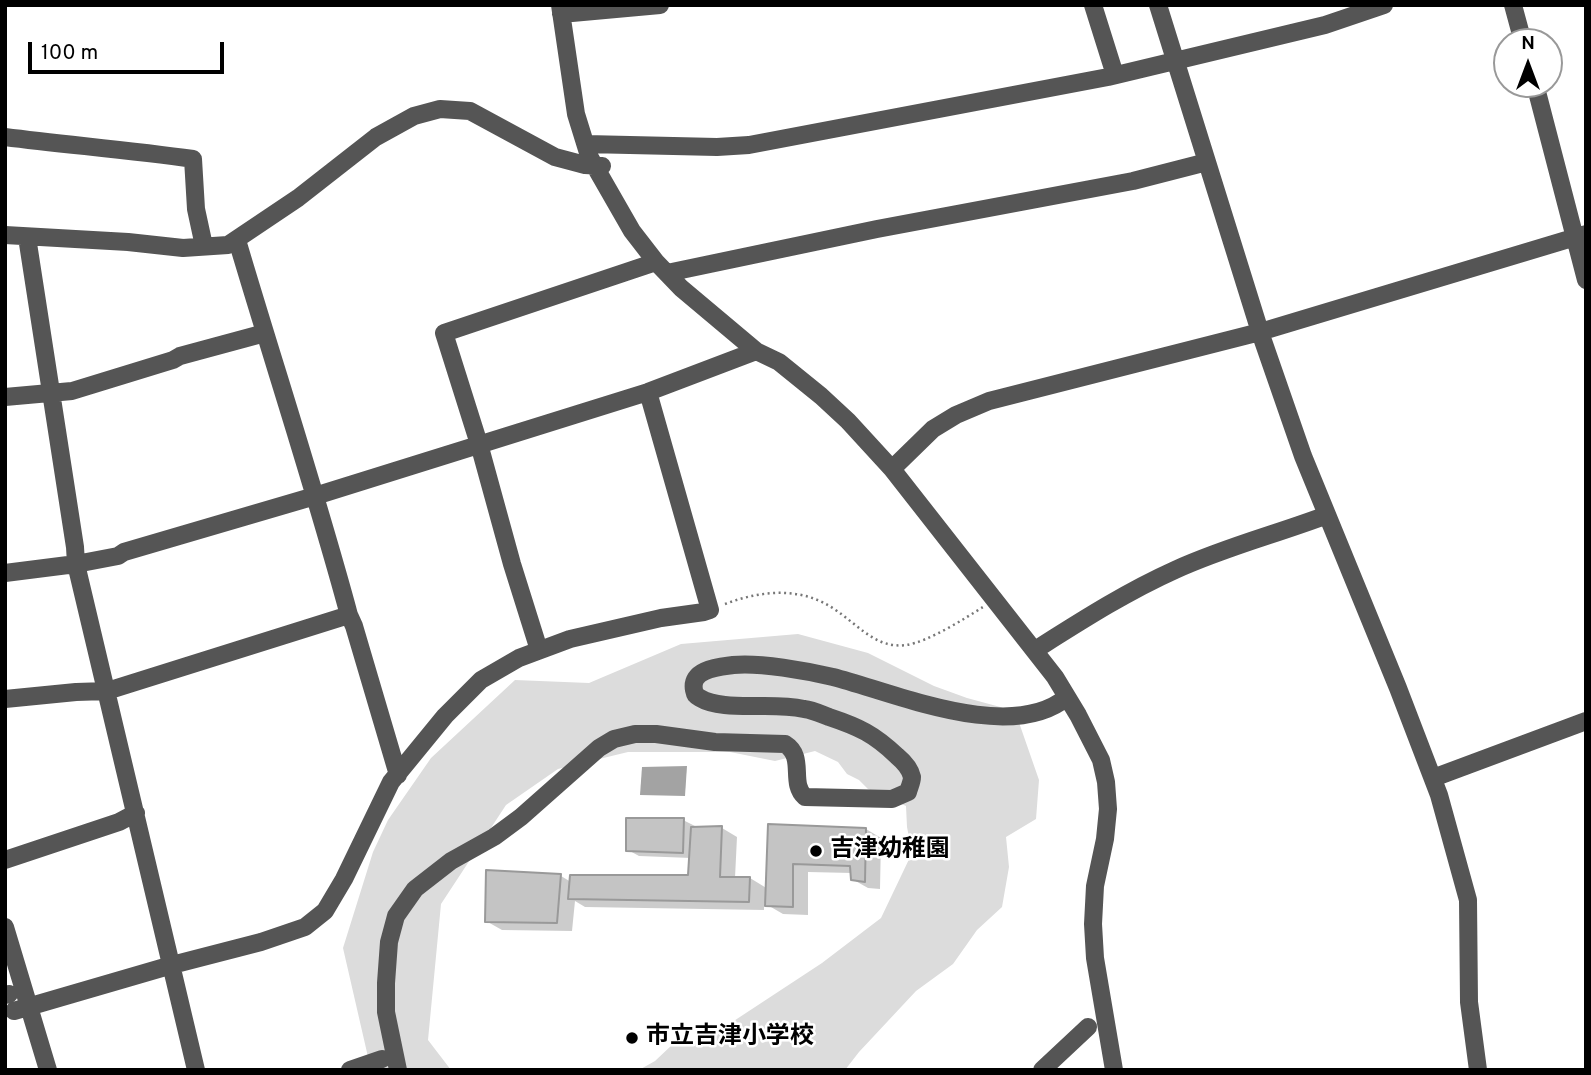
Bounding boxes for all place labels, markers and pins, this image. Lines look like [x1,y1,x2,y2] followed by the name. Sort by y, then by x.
[830,837,950,865] place label: 吉津幼稚園
[808,843,824,859] marker: 吉津幼稚園
[646,1024,814,1052] place label: 市立吉津小学校
[624,1030,640,1046] marker: 市立吉津小学校

